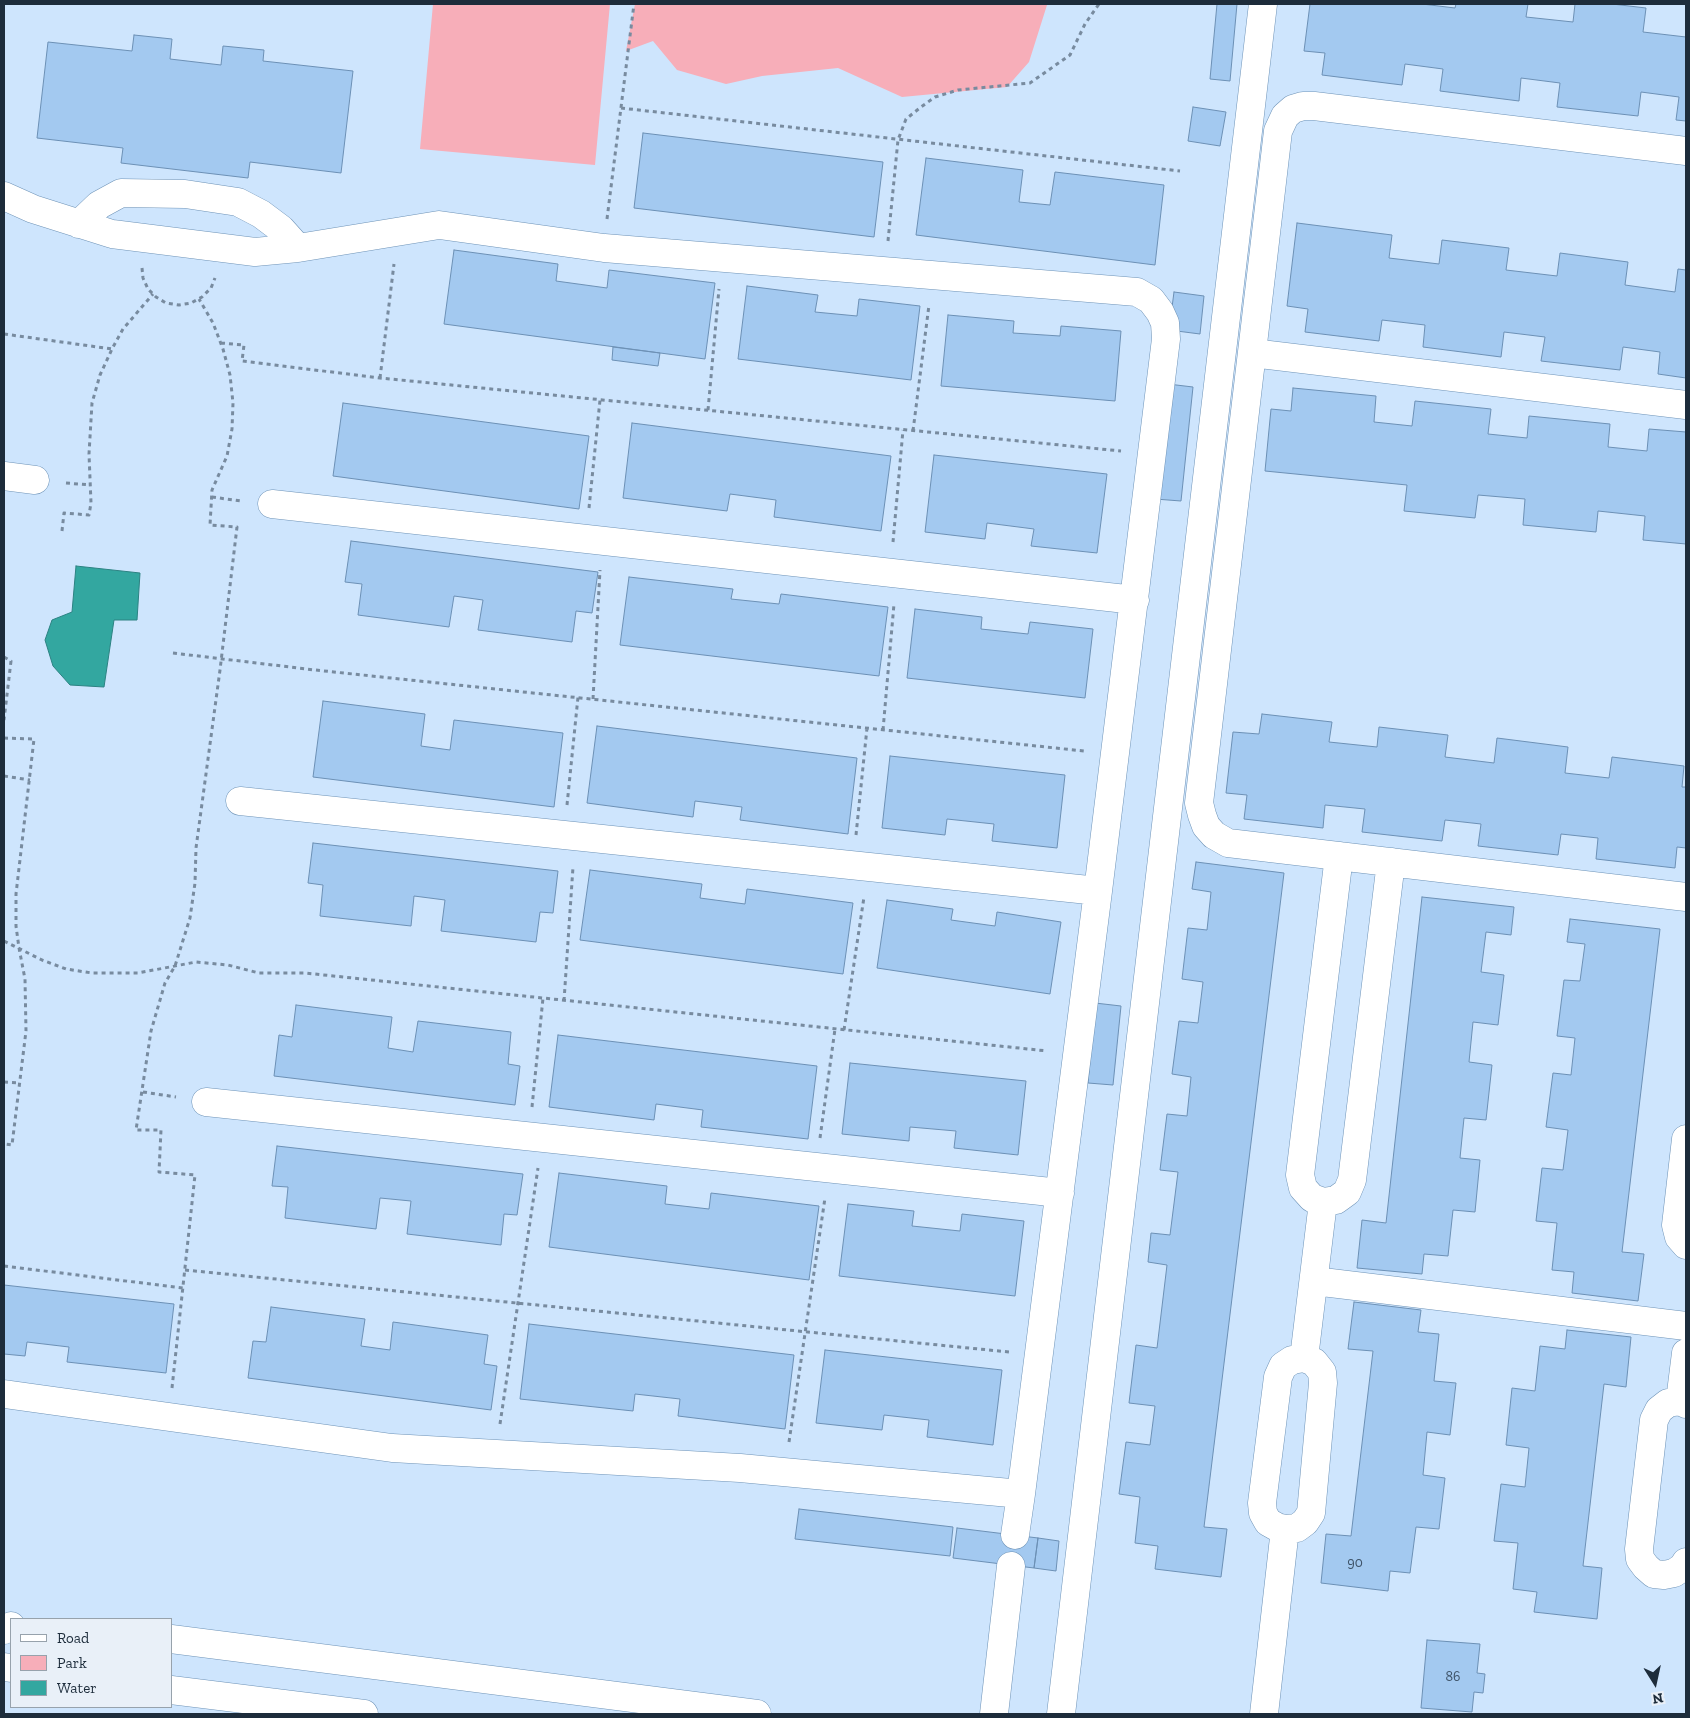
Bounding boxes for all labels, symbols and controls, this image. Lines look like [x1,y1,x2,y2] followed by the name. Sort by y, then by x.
[1347,1555,1363,1571] house number: 90
[10,1618,172,1708] legend
[57,1629,89,1647] text: Road
[57,1654,87,1672] text: Park
[1630,1658,1680,1708] north arrow
[1446,1669,1460,1685] house number: 86
[57,1679,97,1697] text: Water
[1651,1689,1664,1708] text: N

